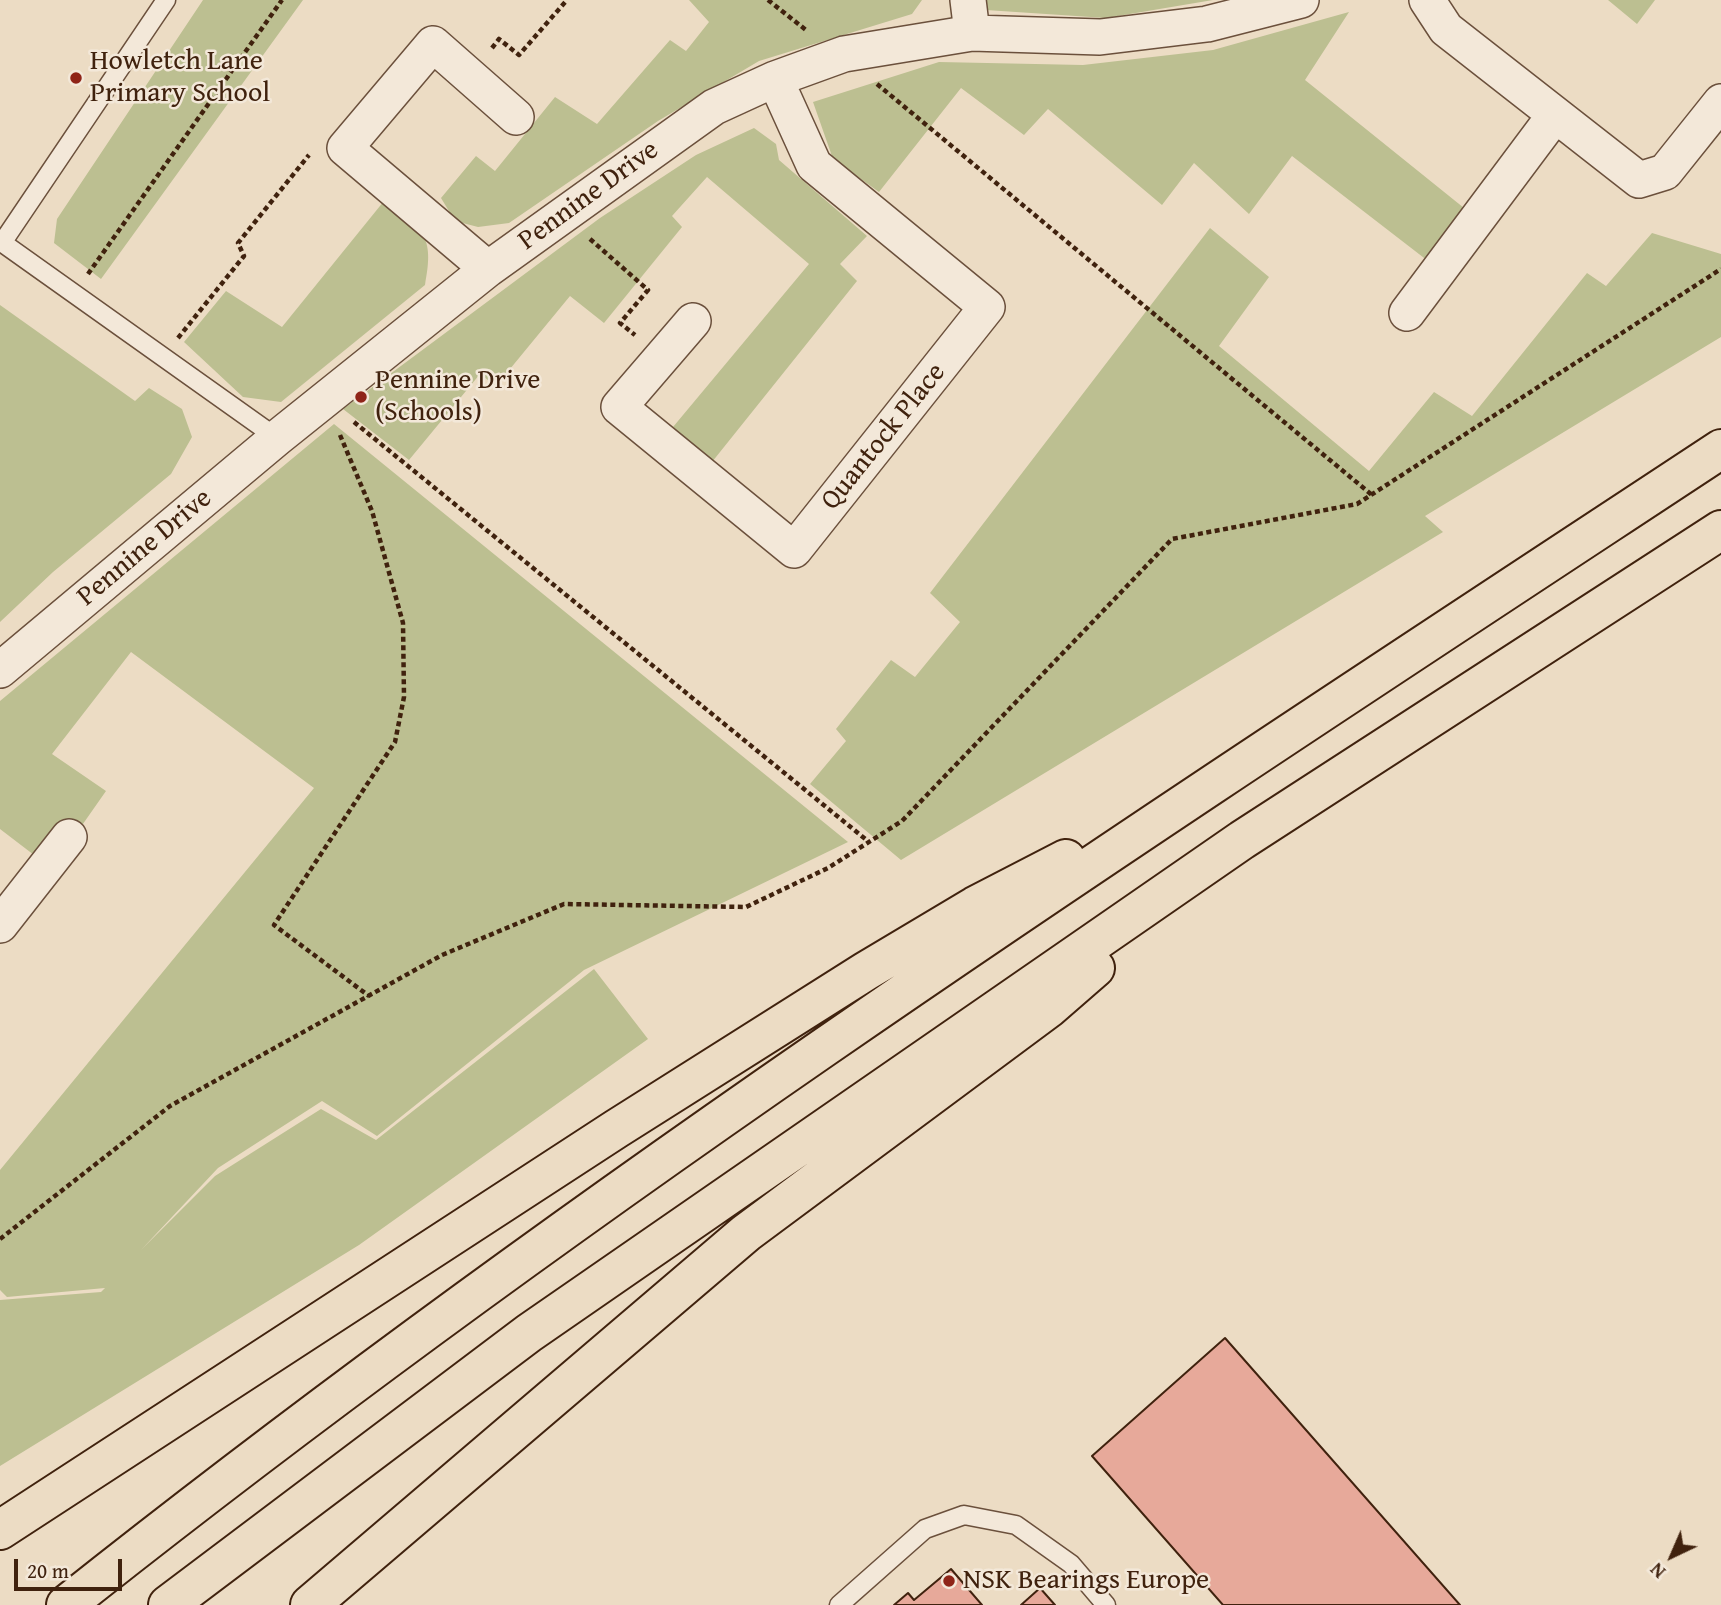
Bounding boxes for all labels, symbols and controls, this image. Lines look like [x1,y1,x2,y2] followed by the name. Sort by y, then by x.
[90,45,270,111] place label: Howletch Lane Primary School
[68,70,84,86] marker: Howletch Lane Primary School
[512,134,666,258] street label: Pennine Drive
[815,357,953,517] street label: Quantock Place
[375,364,540,430] place label: Pennine Drive (Schools)
[353,389,369,405] marker: Pennine Drive (Schools)
[71,482,219,614] street label: Pennine Drive
[1637,1521,1707,1591] north arrow
[18,1546,126,1590] scale bar
[27,1555,69,1586] text: 20 m
[1643,1557,1672,1586] text: N
[963,1564,1209,1598] place label: NSK Bearings Europe
[941,1573,957,1589] marker: NSK Bearings Europe

